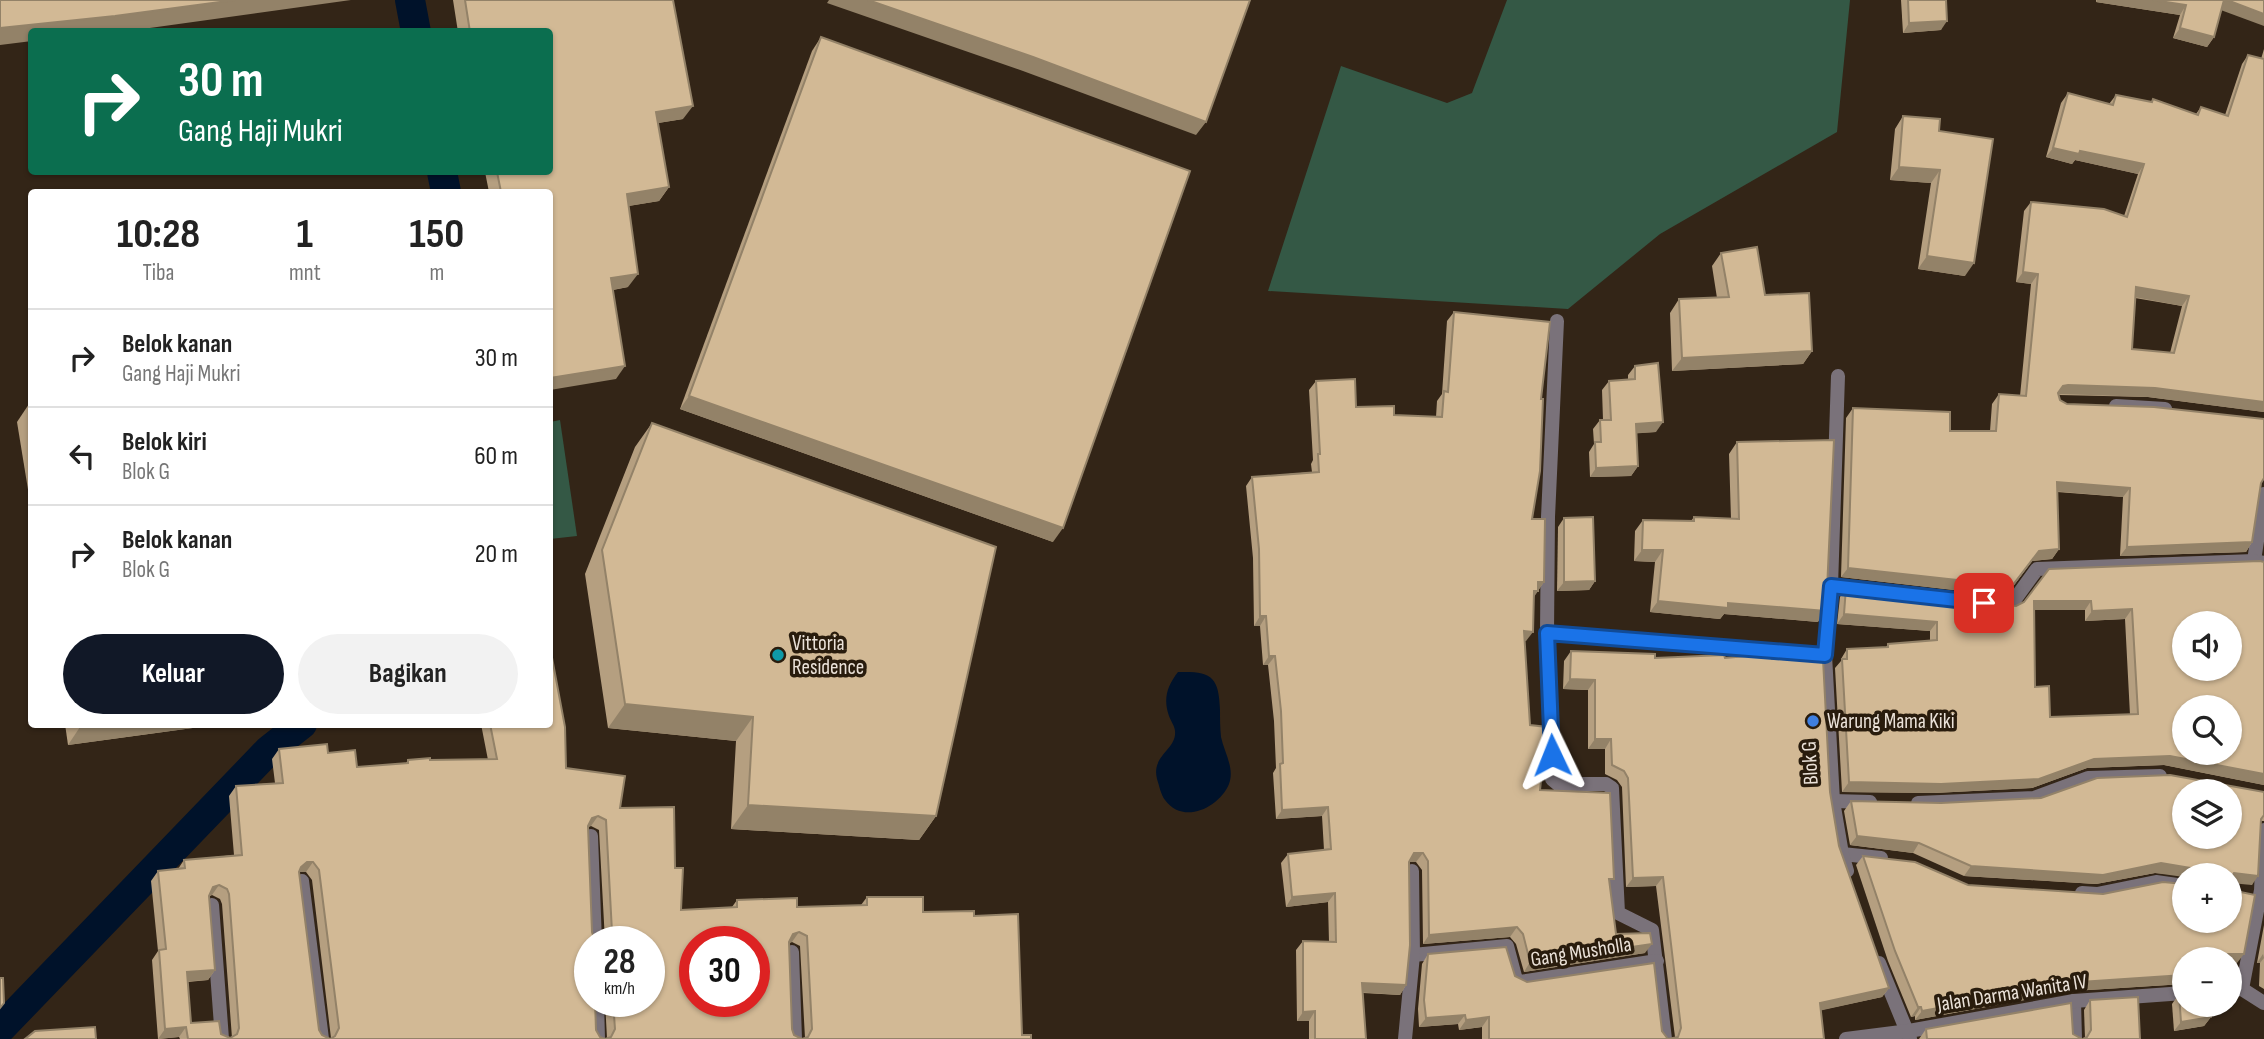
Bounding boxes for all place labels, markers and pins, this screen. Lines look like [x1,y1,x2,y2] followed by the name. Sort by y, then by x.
[1954,573,2014,633] pin
[792,631,864,680] place label: Vittoria Residence
[770,647,786,663] marker: Vittoria Residence
[1827,709,1955,734] place label: Warung Mama Kiki
[1805,713,1821,729] marker: Warung Mama Kiki

